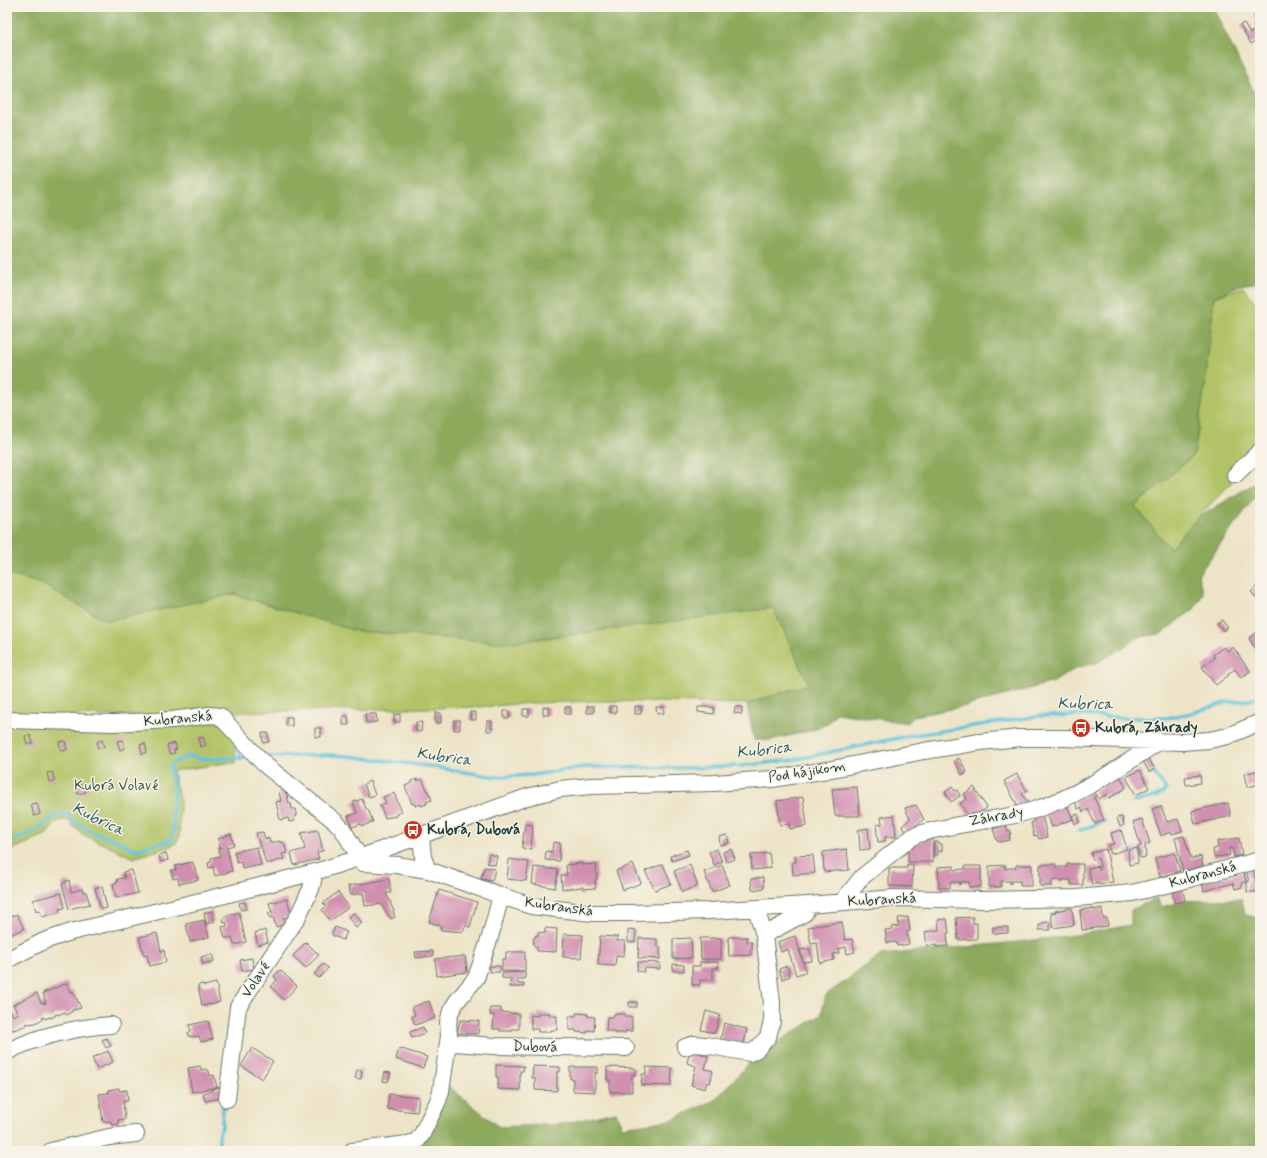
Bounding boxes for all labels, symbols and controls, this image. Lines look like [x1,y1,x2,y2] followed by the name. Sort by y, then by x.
[1057,693,1114,715] water label: Kubrica
[143,706,213,732] street label: Kubranská
[1070,717,1092,739] bus stop icon: Kubrá, Záhrady
[1095,718,1198,738] place label: Kubrá, Záhrady
[735,737,794,763] water label: Kubrica
[415,743,474,771] water label: Kubrica
[767,756,847,788] street label: Pod hájikom
[74,776,158,796] park label: Kubrá Volavé
[68,797,129,841] water label: Kubrica
[967,802,1025,832] street label: Záhrady
[402,819,424,841] bus stop icon: Kubrá, Dubová
[427,820,520,840] place label: Kubrá, Dubová
[1167,856,1239,894] street label: Kubranská
[847,888,917,912] street label: Kubranská
[523,892,595,922] street label: Kubranská
[237,958,276,1002] street label: Volavé
[512,1037,558,1057] street label: Dubová

